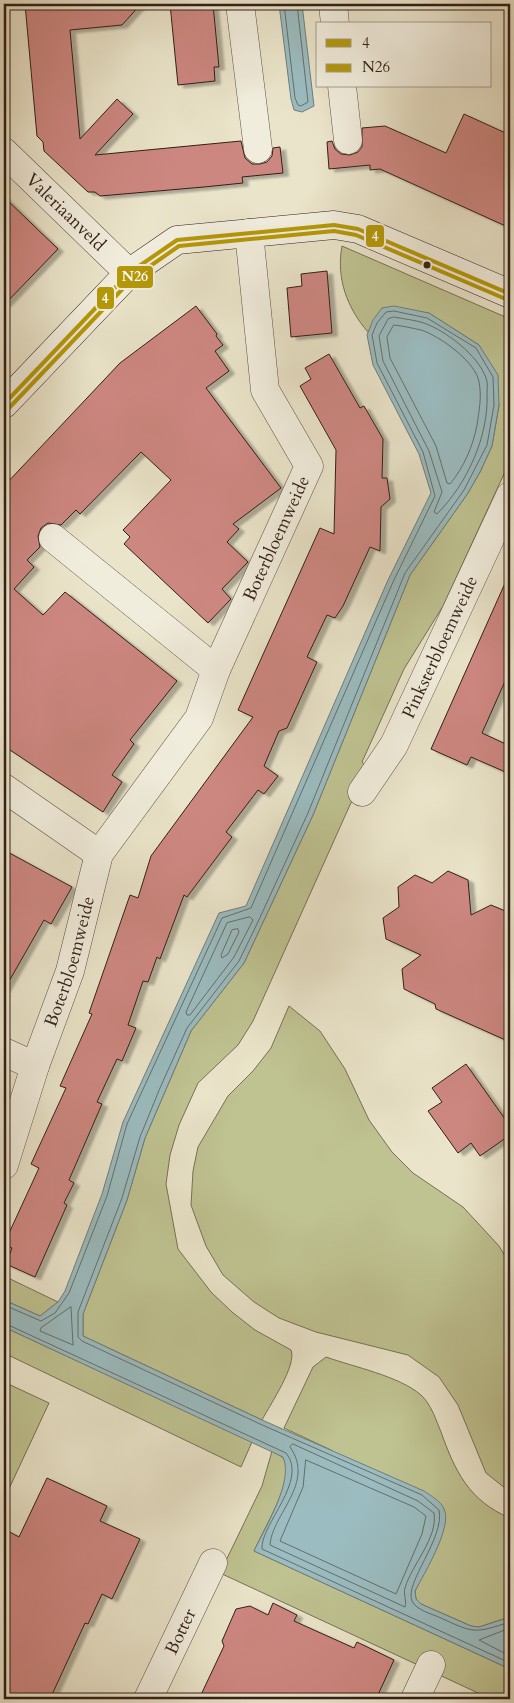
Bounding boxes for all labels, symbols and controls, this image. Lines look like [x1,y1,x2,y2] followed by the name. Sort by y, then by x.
[316,22,492,88] legend
[362,33,370,53] text: 4
[362,57,390,77] text: N26
[20,167,112,257] street label: Valeriaanveld
[365,224,385,248] line badge: 4
[371,227,379,246] text: 4
[422,260,432,270] unlabelled marker
[116,265,154,289] line badge: N26
[122,267,148,286] text: N26
[96,286,115,310] line badge: 4
[101,289,109,308] text: 4
[237,472,315,605] street label: Boterbloemweide
[396,571,484,722] street label: Pinksterbloemweide
[38,894,101,1030] street label: Boterbloemweide
[159,1604,202,1658] street label: Botter

